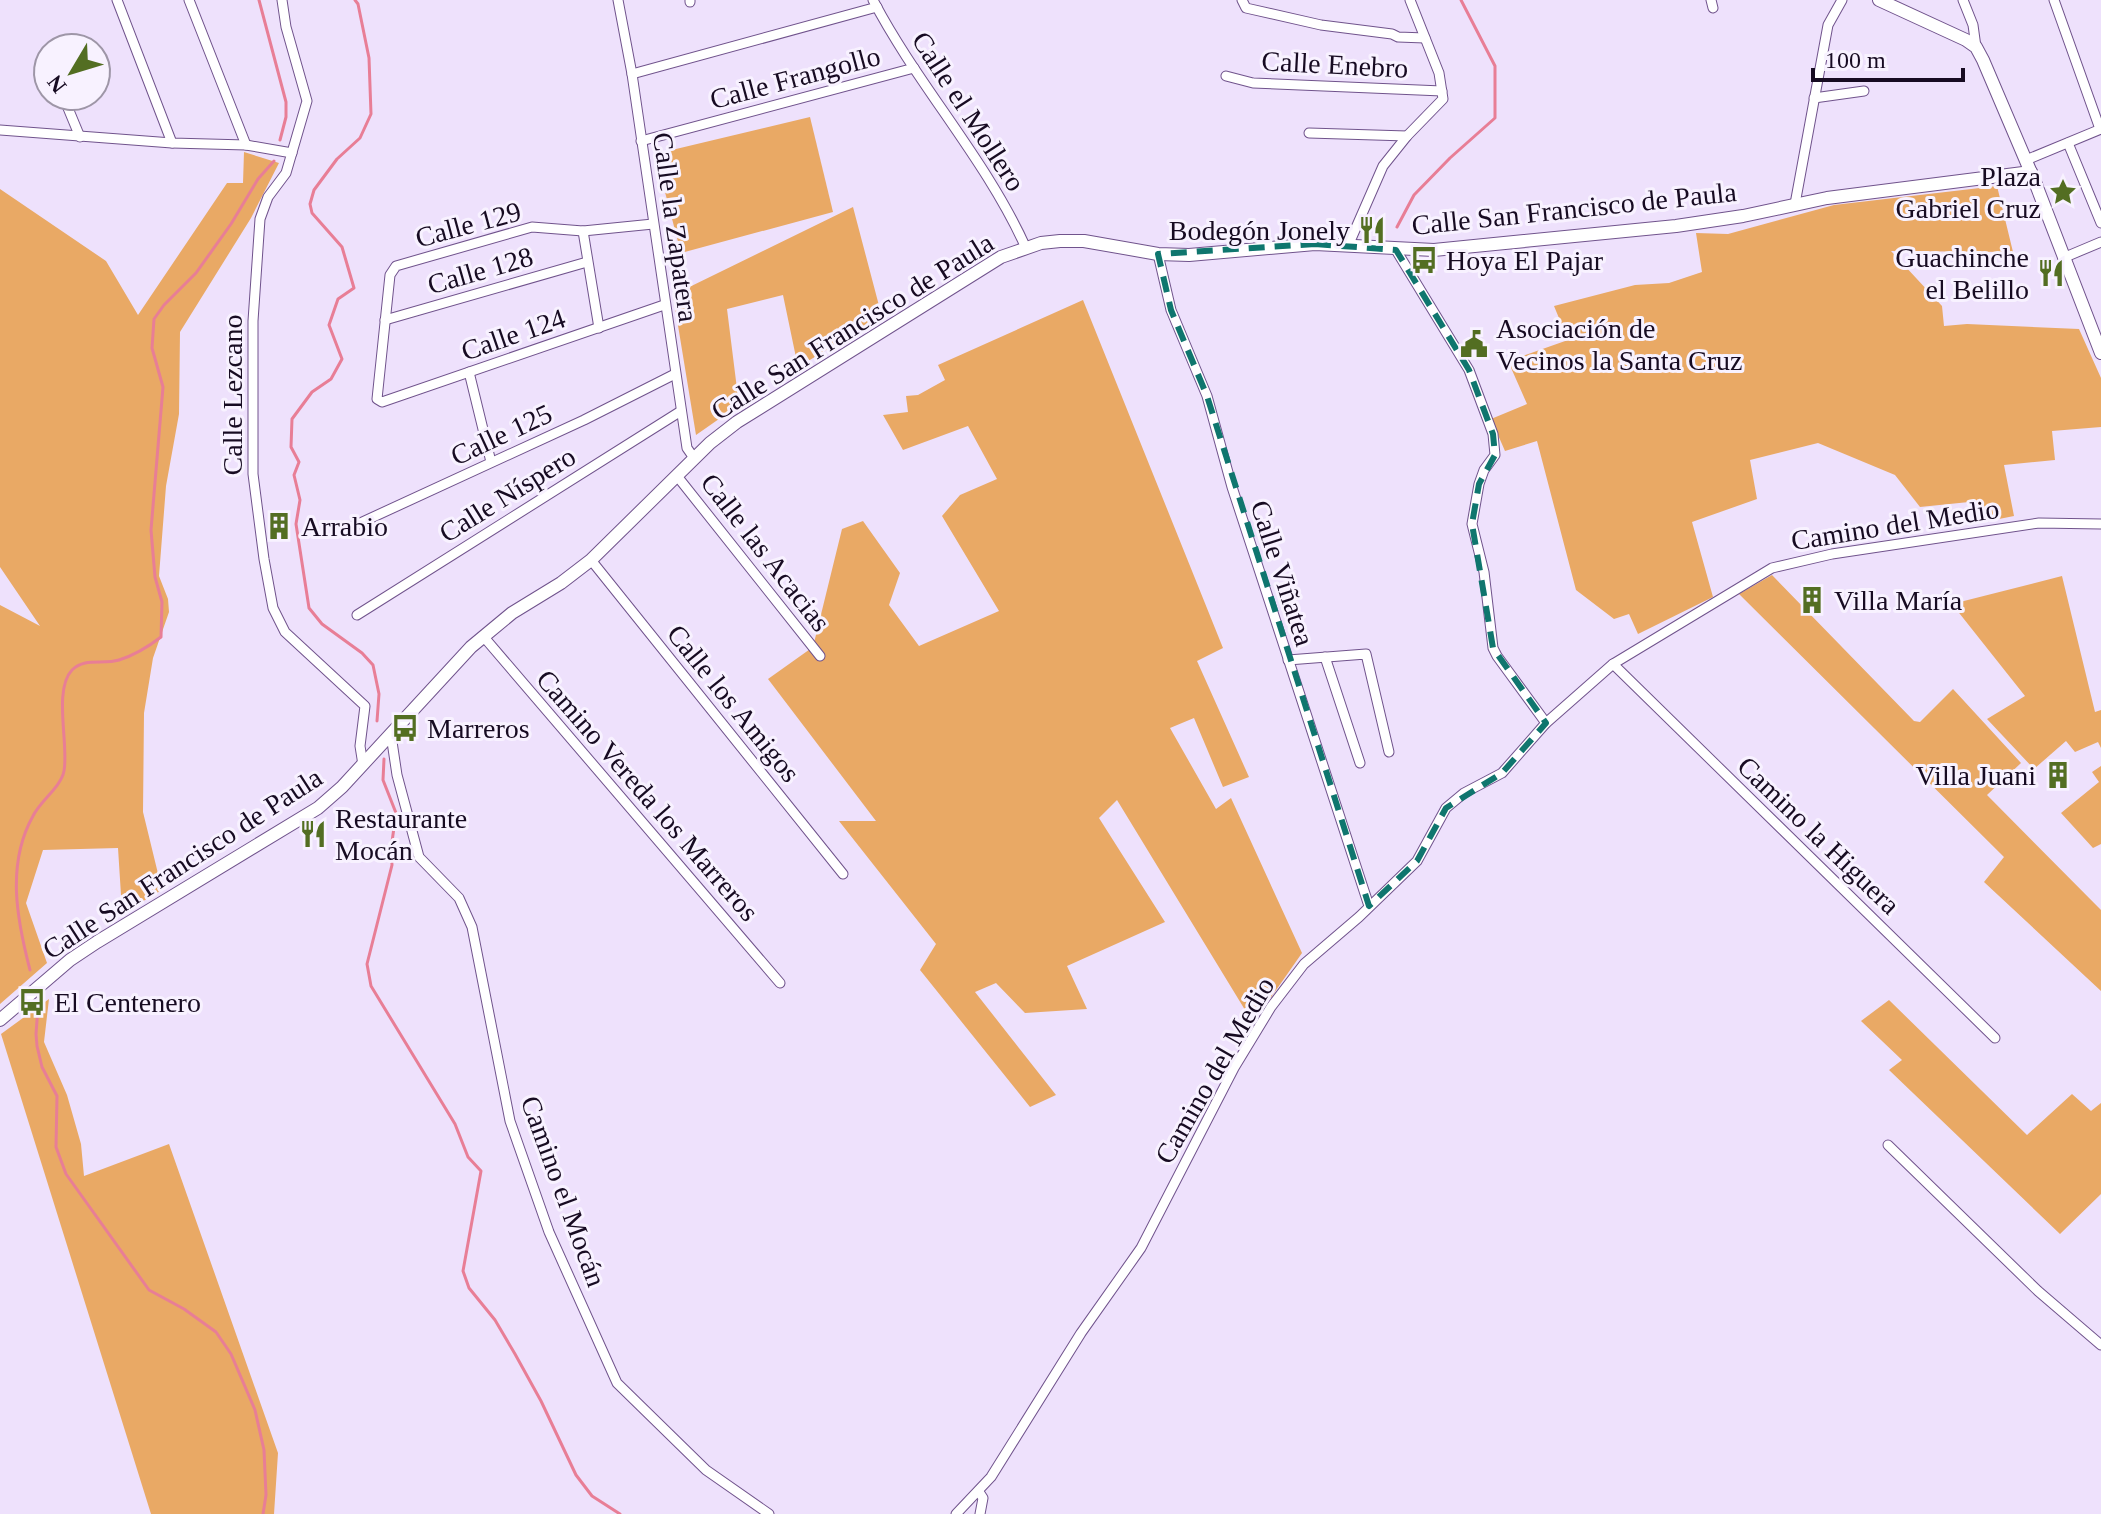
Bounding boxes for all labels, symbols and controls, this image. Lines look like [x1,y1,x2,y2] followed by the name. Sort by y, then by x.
[906,26,1032,197] street label: Calle el Mollero
[32,32,112,112] north arrow
[1813,32,1963,82] scale bar
[707,40,884,115] street label: Calle Frangollo
[1261,45,1409,84] street label: Calle Enebro
[1825,47,1886,73] text: 100 m
[42,70,71,98] text: N
[647,130,704,324] street label: Calle la Zapatera
[1896,161,2042,224] place label: Plaza Gabriel Cruz
[1410,176,1739,241] street label: Calle San Francisco de Paula
[2048,177,2078,207] place icon: Plaza Gabriel Cruz
[412,196,524,253] street label: Calle 129
[1169,215,1350,246] place label: Bodegón Jonely
[1357,215,1387,245] restaurant icon: Bodegón Jonely
[706,226,999,426] street label: Calle San Francisco de Paula
[424,241,536,300] street label: Calle 128
[1895,242,2029,305] place label: Guachinche el Belillo
[1409,245,1439,275] bus stop icon: Hoya El Pajar
[1446,245,1604,276] place label: Hoya El Pajar
[2036,258,2066,288] restaurant icon: Guachinche el Belillo
[457,302,569,367] street label: Calle 124
[1496,313,1743,376] place label: Asociación de Vecinos la Santa Cruz
[217,315,248,475] street label: Calle Lezcano
[1459,329,1489,359] public building icon: Asociación de Vecinos la Santa Cruz
[446,398,557,471] street label: Calle 125
[433,440,581,549] street label: Calle Níspero
[695,467,837,637] street label: Calle las Acacias
[1789,493,2001,556] street label: Camino del Medio
[1244,497,1321,650] street label: Calle Viñatea
[264,511,294,541] building icon: Arrabio
[301,511,388,542] place label: Arrabio
[1797,585,1827,615] building icon: Villa María
[1834,585,1963,616] place label: Villa María
[661,619,806,788] street label: Calle los Amigos
[530,664,765,927] street label: Camino Vereda los Marreros
[390,713,420,743] bus stop icon: Marreros
[427,713,530,744] place label: Marreros
[1731,750,1906,921] street label: Camino la Higuera
[1916,760,2036,791] place label: Villa Juani
[2043,760,2073,790] building icon: Villa Juani
[37,761,328,965] street label: Calle San Francisco de Paula
[335,803,467,866] place label: Restaurante Mocán
[298,819,328,849] restaurant icon: Restaurante Mocán
[1149,972,1280,1169] street label: Camino del Medio
[17,987,47,1017] bus stop icon: El Centenero
[54,987,201,1018] place label: El Centenero
[515,1092,612,1291] street label: Camino el Mocán

